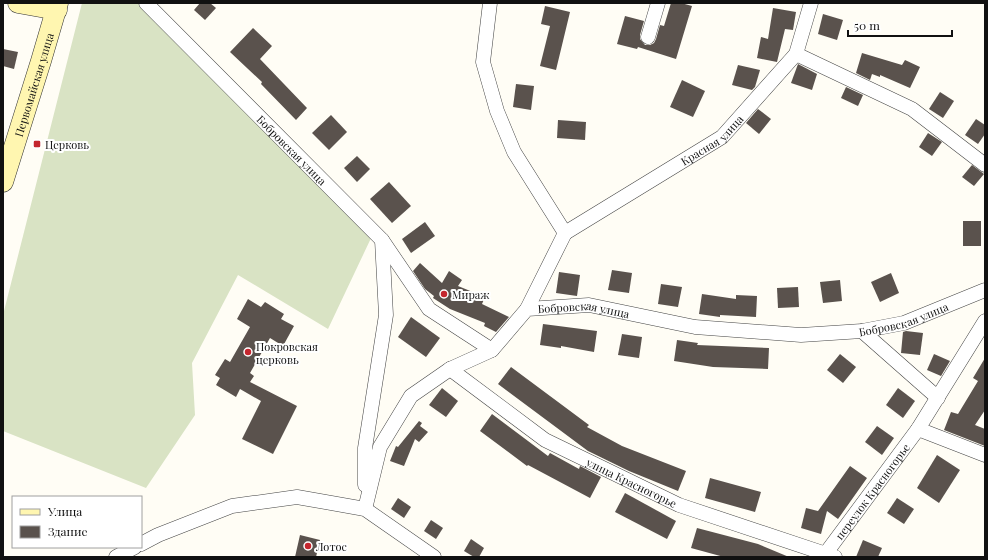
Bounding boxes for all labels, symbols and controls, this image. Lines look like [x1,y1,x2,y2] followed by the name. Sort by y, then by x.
[848,12,952,38] scale bar
[854,17,880,33] text: 50 m
[10,30,57,138] street label: Первомайская улица
[677,111,746,168] street label: Красная улица
[254,112,330,188] street label: Бобровская улица
[45,137,89,152] place label: Церковь
[32,139,42,149] marker: Церковь
[452,287,490,302] place label: Мираж
[439,289,449,299] marker: Мираж
[537,297,631,321] street label: Бобровская улица
[857,298,951,339] street label: Бобровская улица
[256,339,318,367] place label: Покровская церковь
[243,347,253,357] marker: Покровская церковь
[831,440,913,542] street label: переулок Красногорье
[583,453,680,511] street label: улица Красногорье
[12,496,142,548] legend
[47,503,82,519] text: Улица
[48,523,88,539] text: Здание
[315,539,347,554] place label: Лотос
[303,541,313,551] marker: Лотос

